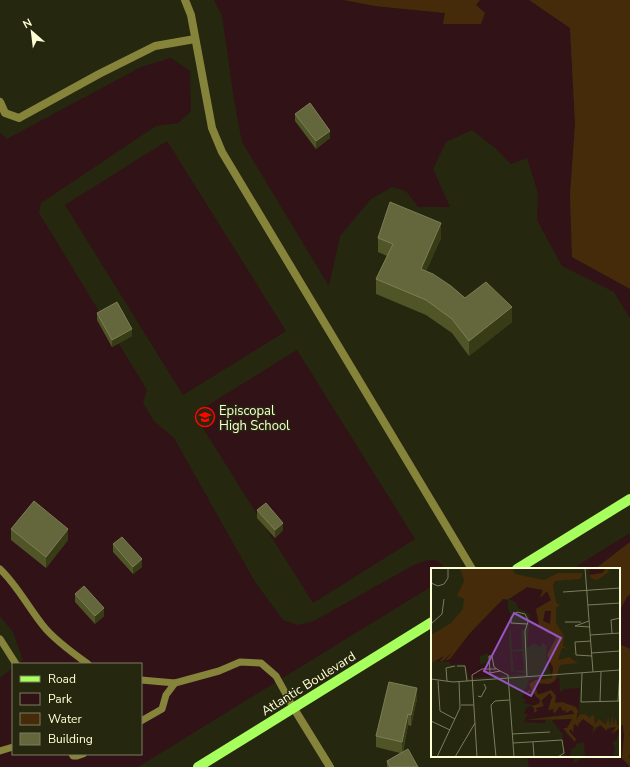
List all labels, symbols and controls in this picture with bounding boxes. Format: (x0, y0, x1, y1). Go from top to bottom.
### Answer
north arrow (12, 12, 52, 52)
text: N (20, 15, 35, 32)
place label: Episcopal High School (219, 402, 290, 435)
school or university icon: Episcopal High School (194, 406, 216, 428)
inset map (431, 568, 620, 757)
street label: Atlantic Boulevard (258, 647, 359, 720)
legend (12, 663, 142, 755)
text: Road (48, 671, 76, 687)
text: Park (48, 691, 73, 707)
text: Water (48, 711, 82, 727)
text: Building (48, 731, 93, 747)

